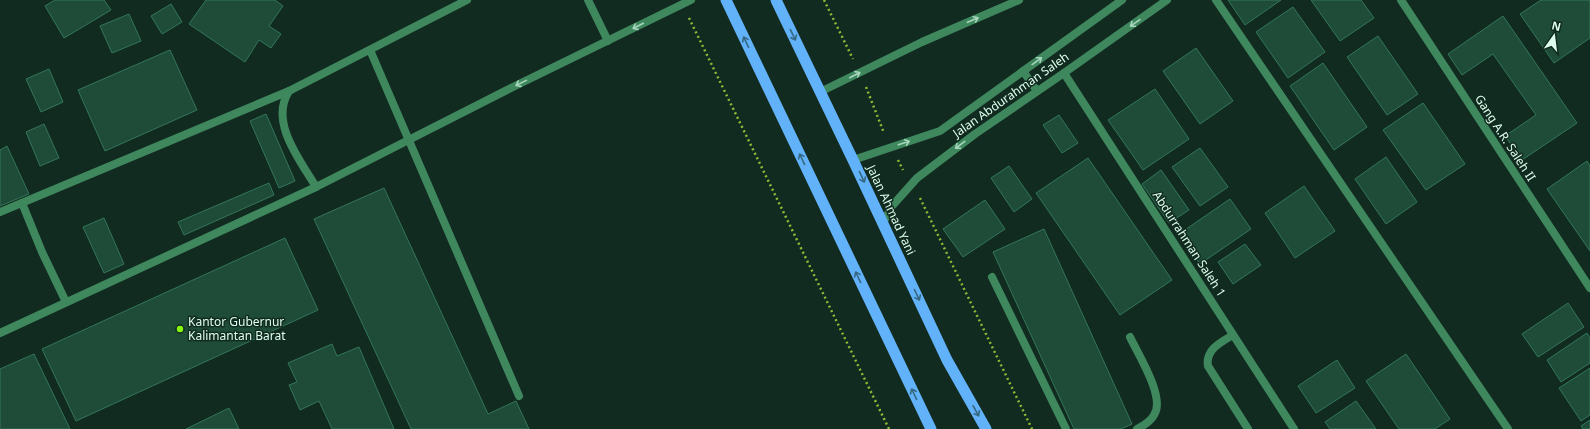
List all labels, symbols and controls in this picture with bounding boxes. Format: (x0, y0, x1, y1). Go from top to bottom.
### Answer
one-way arrow (967, 16, 979, 24)
north arrow (1534, 16, 1574, 56)
text: N (1550, 17, 1563, 34)
one-way arrow (1130, 19, 1141, 27)
one-way arrow (632, 23, 644, 30)
one-way arrow (790, 29, 797, 41)
one-way arrow (742, 36, 749, 48)
street label: Jalan Abdurahman Saleh (948, 48, 1072, 142)
one-way arrow (1031, 57, 1042, 65)
one-way arrow (849, 71, 861, 78)
one-way arrow (515, 80, 527, 87)
street label: Gang A.R. Saleh II (1471, 91, 1540, 184)
one-way arrow (897, 139, 910, 146)
one-way arrow (954, 141, 965, 149)
one-way arrow (798, 154, 805, 166)
street label: Jalan Ahmad Yani (863, 161, 920, 257)
one-way arrow (858, 171, 866, 183)
street label: Abdurrahman Saleh 1 (1149, 188, 1230, 300)
one-way arrow (854, 271, 861, 283)
one-way arrow (914, 289, 921, 301)
place label: Kantor Gubernur Kalimantan Barat (188, 313, 286, 344)
marker: Kantor Gubernur Kalimantan Barat (175, 324, 185, 334)
one-way arrow (910, 388, 917, 400)
one-way arrow (972, 405, 980, 417)

